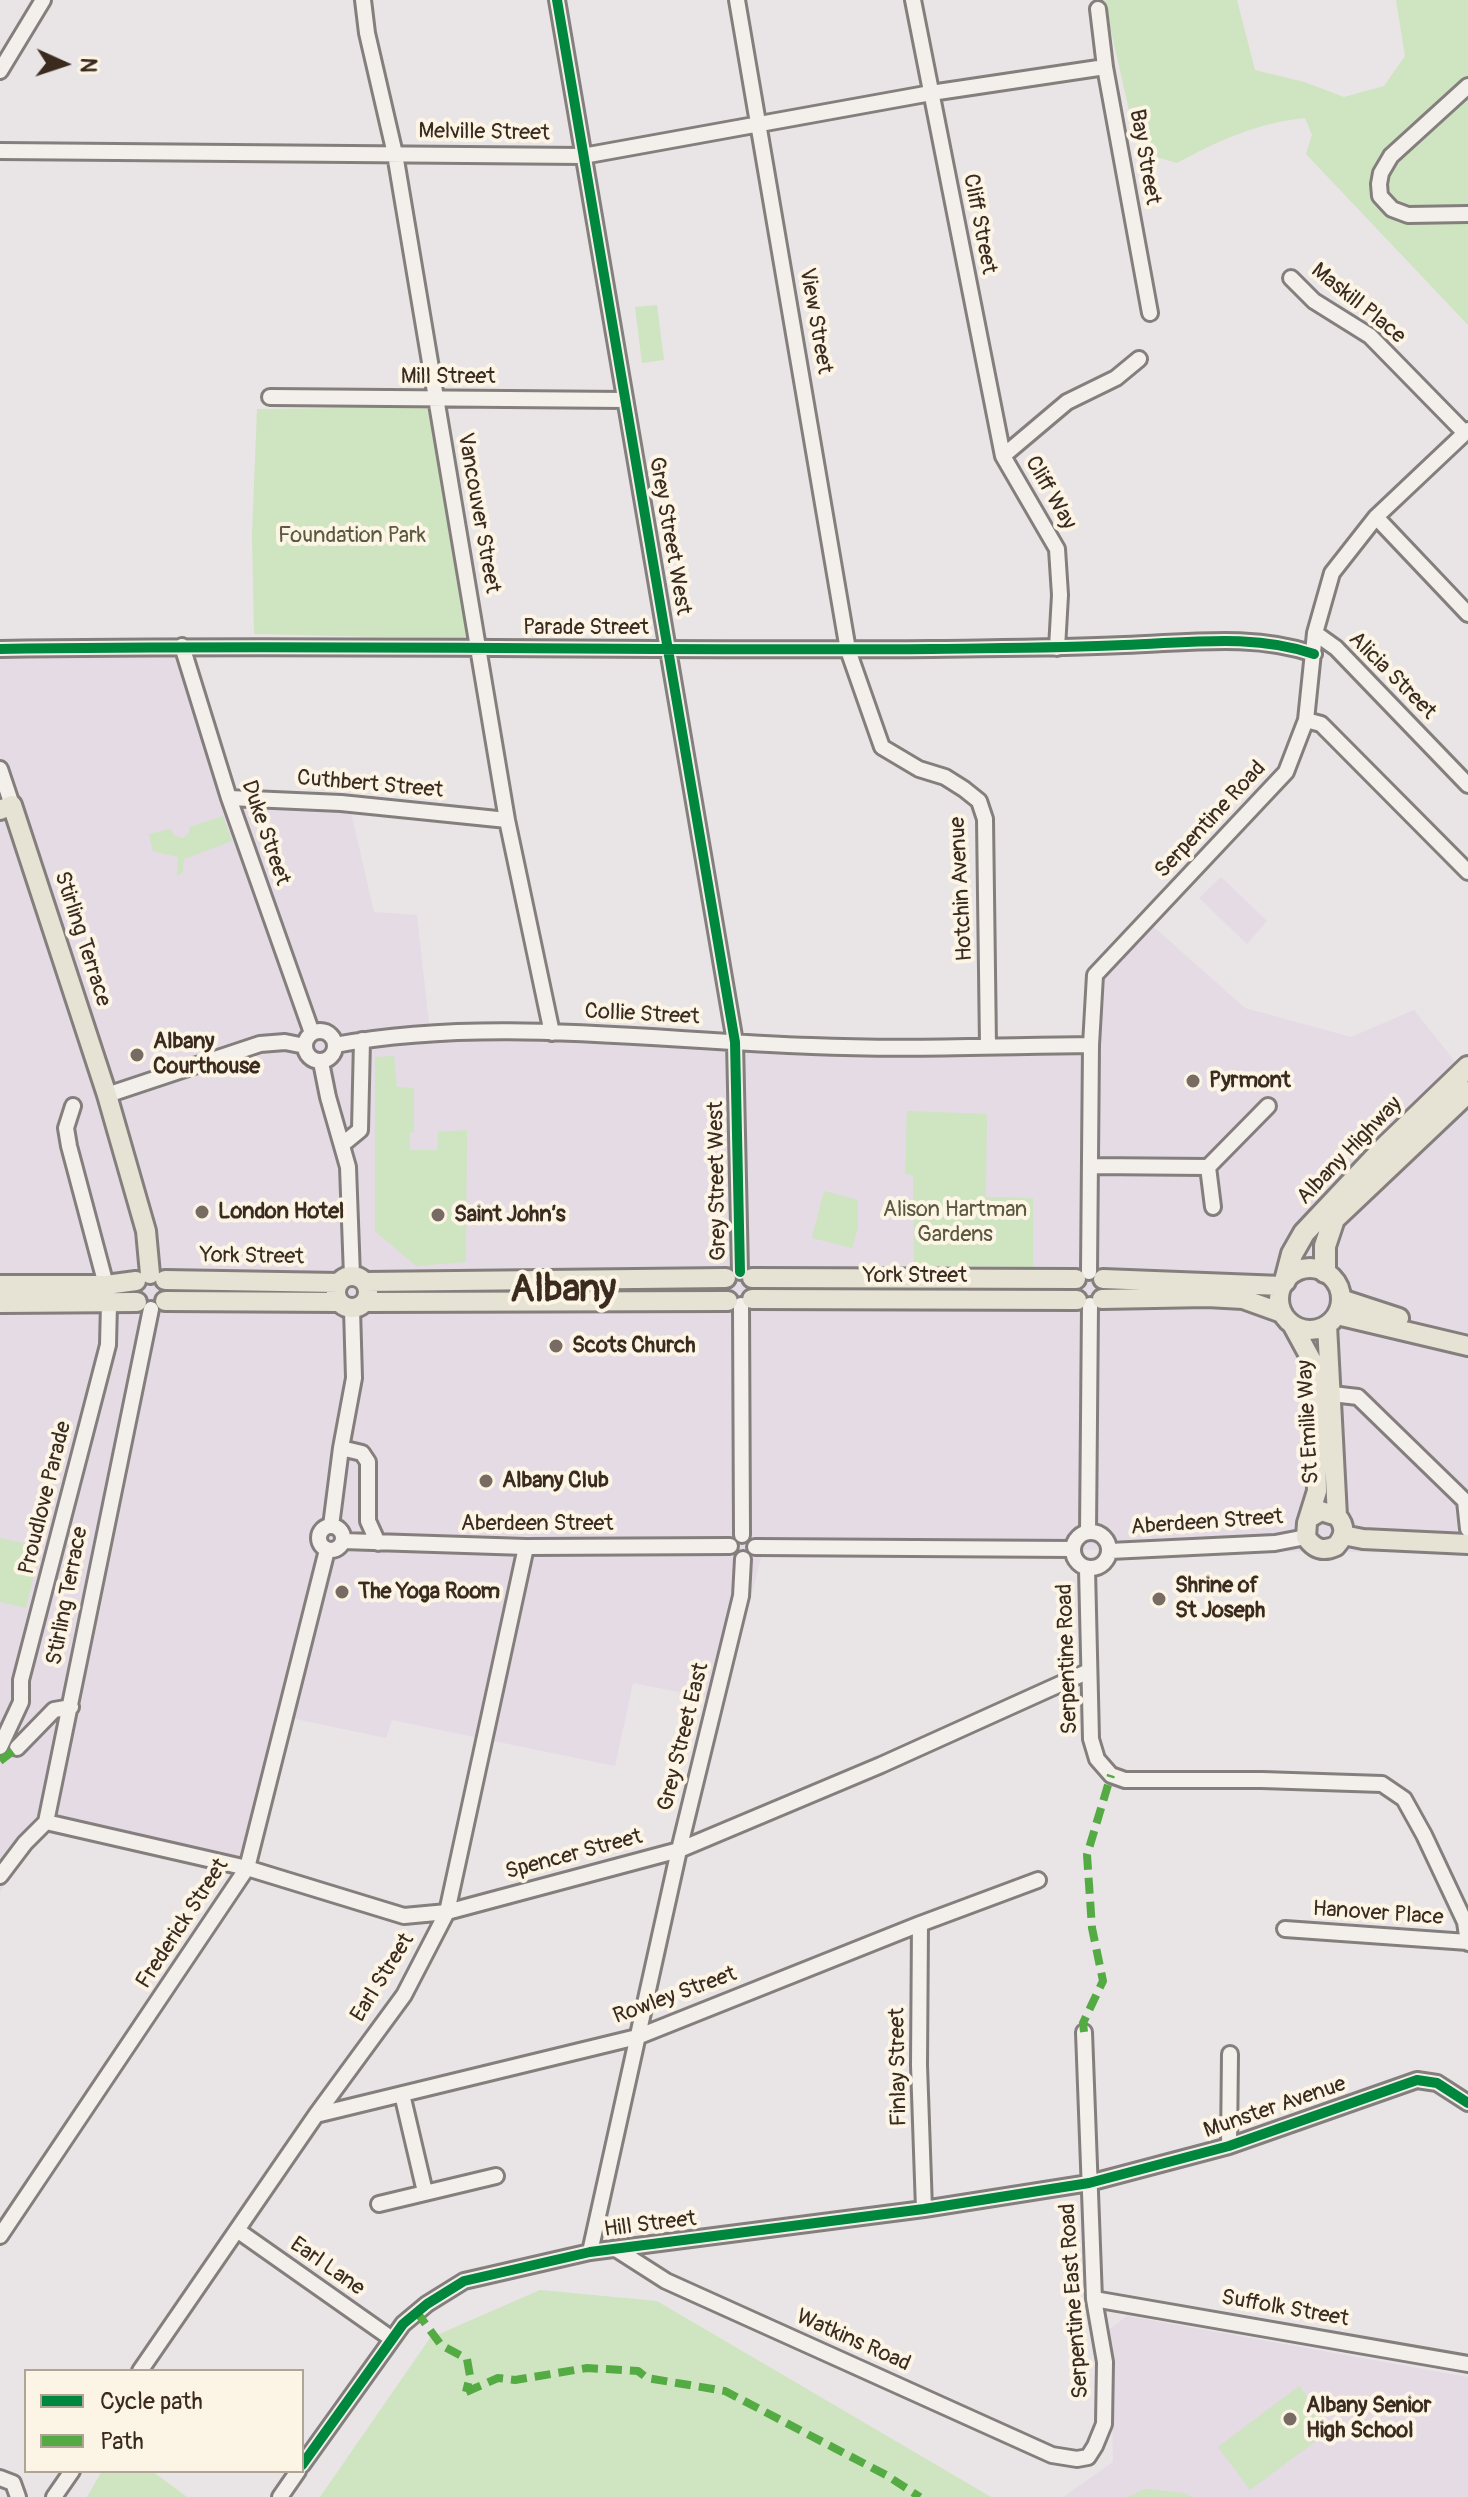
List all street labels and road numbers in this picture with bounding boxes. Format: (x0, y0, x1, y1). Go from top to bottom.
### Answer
street label: Bay Street (1123, 107, 1165, 207)
street label: Melville Street (418, 119, 550, 147)
street label: Cliff Street (956, 172, 1002, 276)
street label: Maskill Place (1305, 258, 1411, 350)
street label: View Street (793, 266, 837, 376)
street label: Mill Street (401, 364, 495, 390)
street label: Vancouver Street (451, 431, 505, 595)
street label: Cliff Way (1018, 452, 1082, 534)
street label: Grey Street West (642, 455, 696, 617)
street label: Parade Street (523, 615, 649, 641)
street label: Alicia Street (1343, 627, 1441, 725)
street label: Serpentine Road (1150, 756, 1272, 884)
street label: Cuthbert Street (296, 765, 444, 805)
street label: Duke Street (235, 777, 295, 889)
street label: Hotchin Avenue (945, 816, 979, 962)
street label: Stirling Terrace (48, 868, 116, 1010)
street label: Collie Street (584, 999, 700, 1031)
street label: Albany Highway (1292, 1091, 1408, 1211)
street label: Grey Street West (703, 1101, 733, 1261)
street label: York Street (200, 1243, 304, 1271)
street label: York Street (863, 1263, 967, 1289)
street label: St Emilie Way (1293, 1359, 1325, 1485)
street label: Proudlove Parade (14, 1419, 78, 1577)
street label: Aberdeen Street (1130, 1505, 1284, 1541)
street label: Aberdeen Street (461, 1511, 613, 1537)
street label: Stirling Terrace (42, 1525, 94, 1667)
street label: Serpentine Road (1052, 1583, 1084, 1735)
street label: Grey Street East (653, 1660, 715, 1814)
street label: Spencer Street (503, 1824, 645, 1886)
street label: Frederick Street (131, 1854, 235, 1994)
street label: Hanover Place (1312, 1896, 1444, 1932)
street label: Earl Street (346, 1929, 420, 2027)
street label: Rowley Street (610, 1962, 740, 2030)
street label: Finlay Street (885, 2007, 913, 2127)
street label: Munster Avenue (1200, 2071, 1350, 2145)
street label: Serpentine East Road (1055, 2202, 1095, 2400)
street label: Hill Street (602, 2206, 698, 2244)
street label: Earl Lane (285, 2232, 369, 2302)
street label: Suffolk Street (1219, 2285, 1351, 2333)
street label: Watkins Road (792, 2304, 914, 2378)

